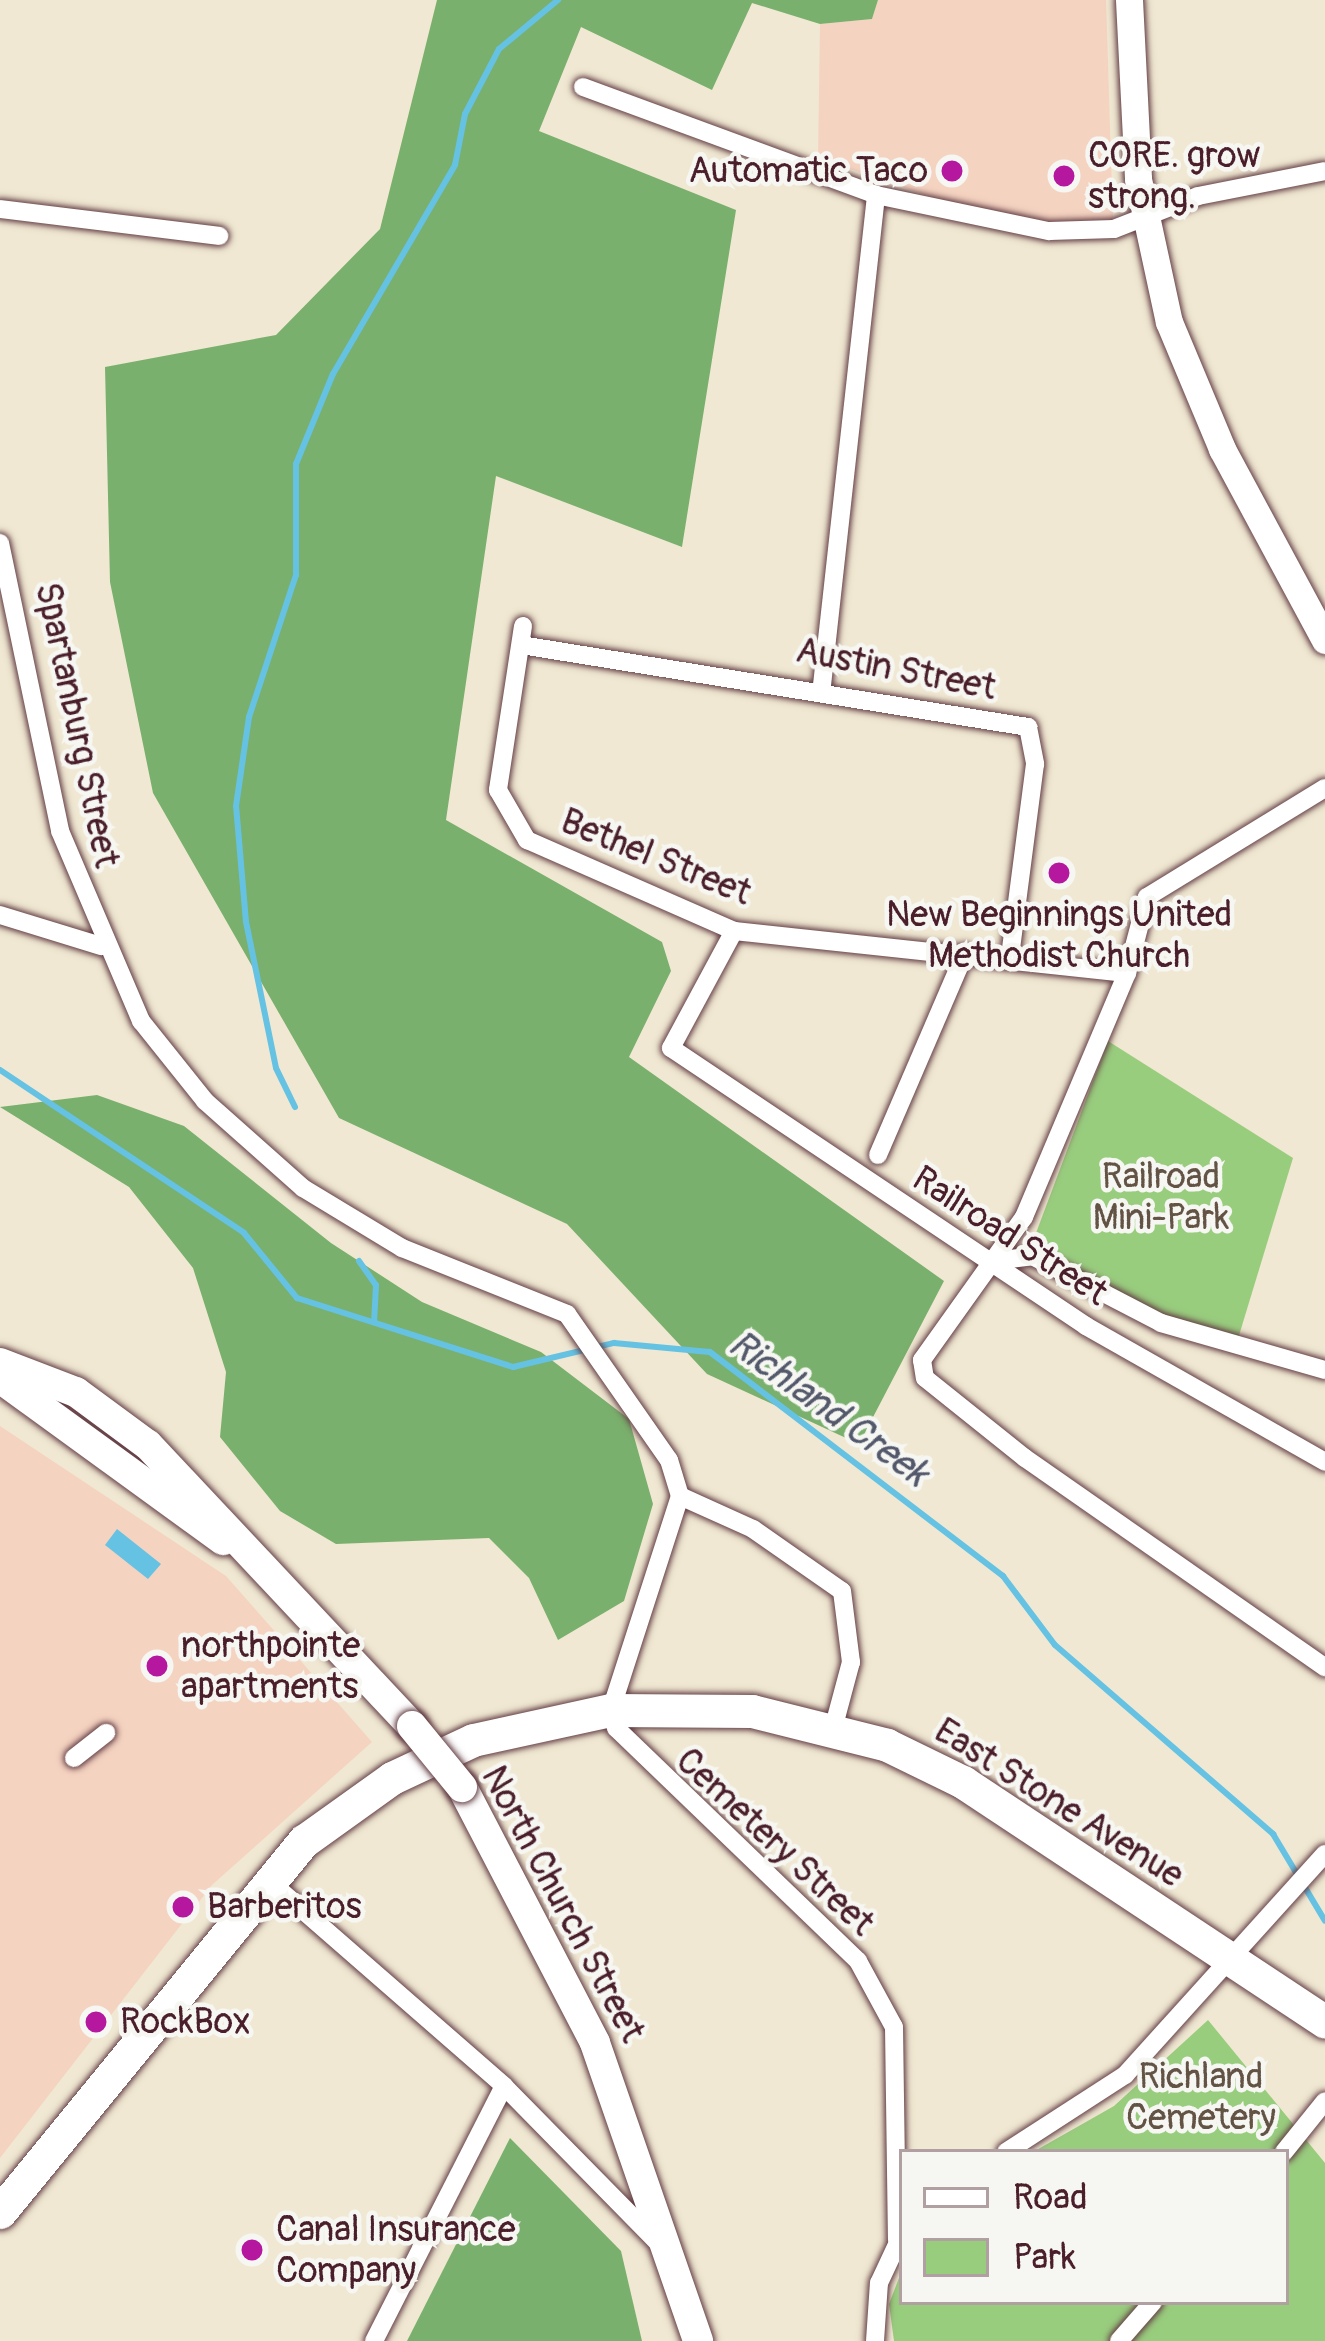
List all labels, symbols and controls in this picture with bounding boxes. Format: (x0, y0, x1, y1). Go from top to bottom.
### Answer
place label: CORE. grow strong. (1088, 133, 1260, 218)
place label: Automatic Taco (688, 149, 928, 193)
marker: Automatic Taco (939, 158, 965, 184)
marker: CORE. grow strong. (1051, 163, 1077, 189)
street label: Spartanburg Street (26, 579, 128, 871)
street label: Austin Street (792, 628, 1000, 710)
street label: Bethel Street (555, 799, 757, 915)
marker: New Beginnings United Methodist Church (1046, 860, 1072, 886)
place label: New Beginnings United Methodist Church (886, 892, 1232, 977)
park label: Railroad Mini-Park (1093, 1154, 1229, 1239)
street label: Railroad Street (904, 1157, 1116, 1315)
water label: Richland Creek (719, 1321, 937, 1497)
place label: northpointe apartments (181, 1623, 360, 1708)
marker: northpointe apartments (144, 1653, 170, 1679)
street label: East Stone Avenue (927, 1709, 1191, 1897)
street label: Cemetery Street (667, 1739, 883, 1945)
street label: North Church Street (472, 1759, 654, 2049)
place label: Barberitos (207, 1885, 362, 1929)
marker: Barberitos (170, 1894, 196, 1920)
place label: RockBox (120, 2000, 251, 2044)
marker: RockBox (83, 2009, 109, 2035)
park label: Richland Cemetery (1126, 2054, 1276, 2139)
legend (899, 2149, 1289, 2305)
text: Road (1013, 2175, 1088, 2220)
place label: Canal Insurance Company (276, 2207, 516, 2292)
text: Park (1013, 2235, 1076, 2280)
marker: Canal Insurance Company (239, 2237, 265, 2263)

